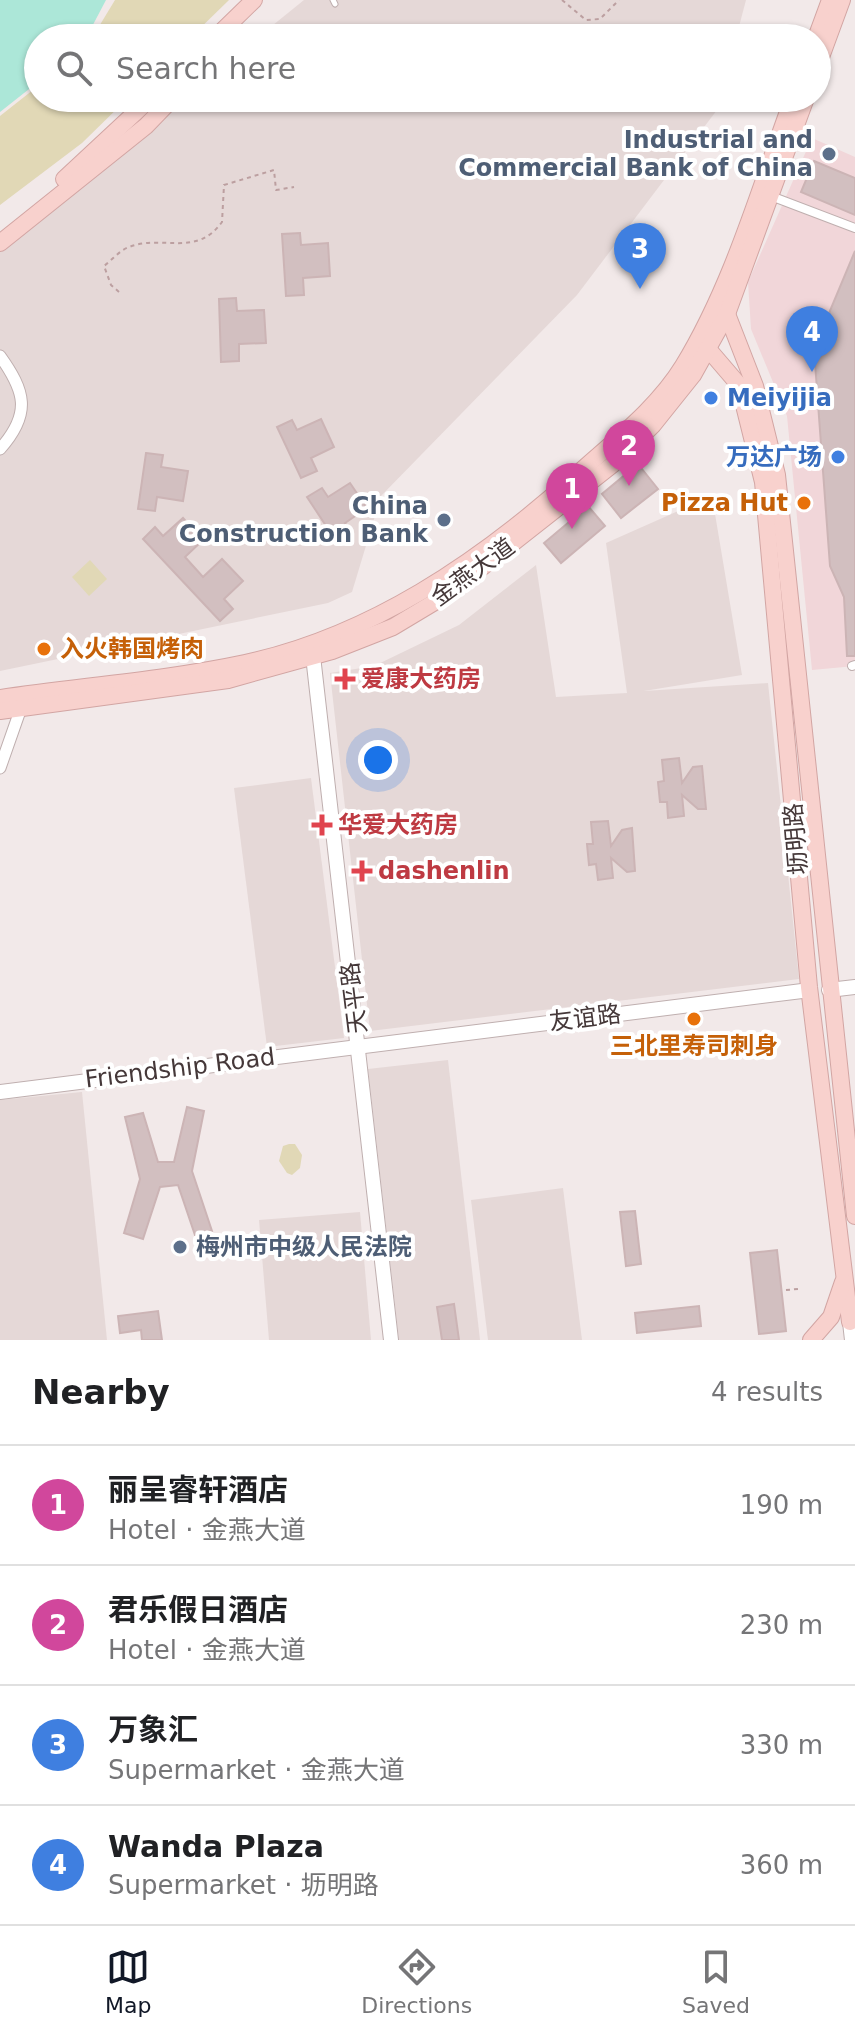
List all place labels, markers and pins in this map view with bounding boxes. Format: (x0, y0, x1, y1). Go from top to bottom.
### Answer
place label: Industrial and Commercial Bank of China (458, 126, 813, 182)
marker: Industrial and Commercial Bank of China (820, 145, 838, 163)
pin: 3 (614, 223, 666, 289)
pin: 4 (786, 306, 838, 372)
place label: Meiyijia (727, 384, 832, 412)
marker: Meiyijia (702, 389, 720, 407)
pin: 2 (603, 420, 655, 486)
place label: 万达广场 (726, 443, 822, 471)
marker: 万达广场 (829, 448, 847, 466)
pin: 1 (546, 463, 598, 529)
place label: Pizza Hut (661, 489, 788, 517)
place label: China Construction Bank (179, 492, 429, 548)
marker: Pizza Hut (795, 494, 813, 512)
marker: China Construction Bank (435, 511, 453, 529)
place label: 入火韩国烤肉 (60, 635, 204, 663)
marker: 入火韩国烤肉 (35, 640, 53, 658)
place label: 爱康大药房 (361, 665, 481, 693)
marker: 爱康大药房 (336, 670, 354, 688)
place label: 华爱大药房 (338, 811, 458, 839)
marker: 华爱大药房 (313, 816, 331, 834)
place label: dashenlin (378, 857, 510, 885)
marker: dashenlin (353, 862, 371, 880)
marker: 三北里寿司刺身 (685, 1010, 703, 1028)
place label: 三北里寿司刺身 (610, 1032, 778, 1060)
place label: 梅州市中级人民法院 (196, 1233, 412, 1261)
marker: 梅州市中级人民法院 (171, 1238, 189, 1256)

